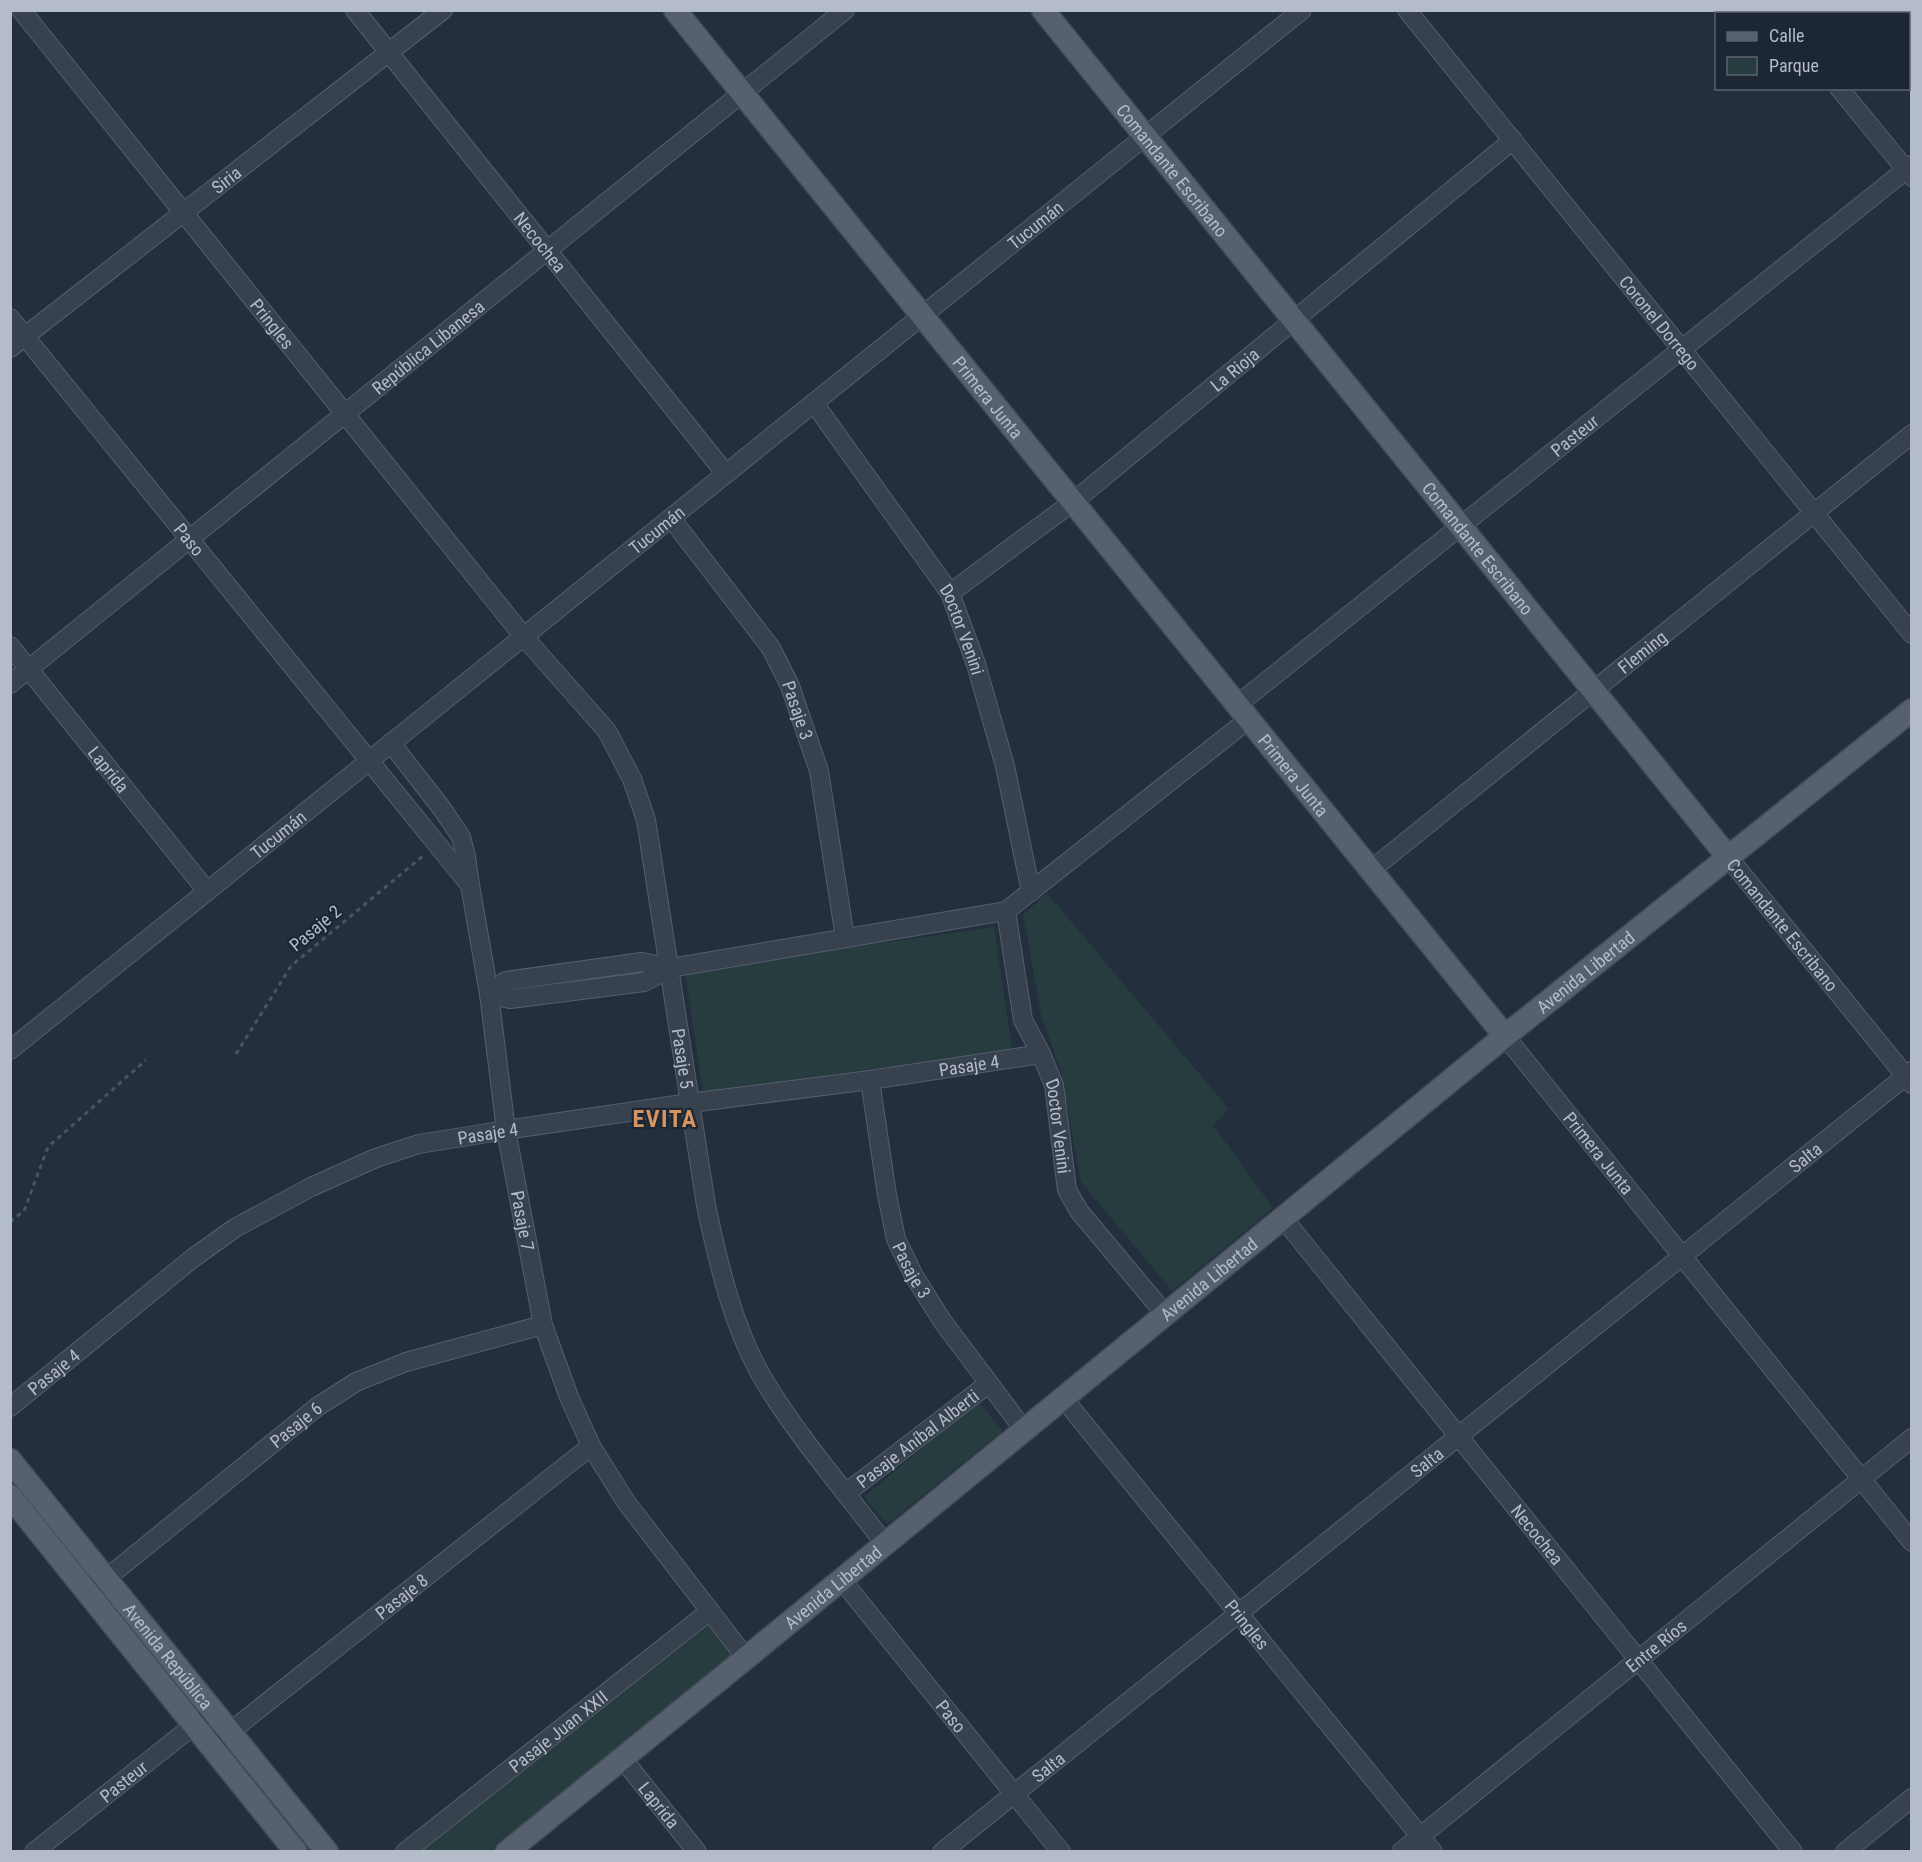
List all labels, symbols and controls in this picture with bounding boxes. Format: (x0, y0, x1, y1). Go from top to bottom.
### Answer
legend (1715, 12, 1910, 90)
text: Calle (1769, 25, 1805, 46)
text: Parque (1769, 55, 1819, 76)
street label: Comandante Escribano (1113, 100, 1233, 241)
street label: Siria (207, 161, 245, 197)
street label: Tucumán (1003, 196, 1067, 253)
street label: Necochea (510, 208, 571, 276)
street label: Coronel Dorrego (1615, 271, 1704, 374)
street label: Pringles (246, 294, 299, 353)
street label: República Libanesa (368, 295, 488, 398)
street label: La Rioja (1206, 343, 1263, 395)
street label: Primera Junta (949, 352, 1028, 442)
street label: Pasteur (1546, 410, 1603, 460)
street label: Comandante Escribano (1418, 477, 1538, 619)
street label: Tucumán (625, 501, 689, 558)
street label: Paso (170, 519, 209, 560)
street label: Doctor Venini (936, 579, 989, 677)
street label: Fleming (1613, 626, 1671, 678)
street label: Pasaje 3 (778, 678, 818, 742)
street label: Primera Junta (1254, 730, 1333, 820)
street label: Laprida (84, 742, 134, 796)
street label: Tucumán (246, 806, 310, 863)
street label: Comandante Escribano (1723, 854, 1843, 995)
street label: Pasaje 2 (285, 900, 345, 956)
street label: Avenida Libertad (1532, 926, 1638, 1017)
street label: Pasaje 5 (668, 1027, 698, 1090)
street label: Pasaje 4 (937, 1050, 1001, 1080)
street label: Doctor Venini (1042, 1075, 1075, 1175)
district label: EVITA (632, 1105, 698, 1133)
street label: Primera Junta (1560, 1107, 1638, 1198)
street label: Pasaje 4 (456, 1118, 519, 1148)
street label: Salta (1784, 1138, 1826, 1177)
street label: Pasaje 7 (507, 1189, 539, 1253)
street label: Avenida Libertad (1156, 1233, 1261, 1325)
street label: Pasaje 3 (888, 1238, 936, 1302)
street label: Pasaje 4 (23, 1344, 84, 1399)
street label: Pasaje Aníbal Alberti (852, 1385, 983, 1492)
street label: Pasaje 6 (265, 1397, 326, 1452)
street label: Salta (1406, 1442, 1447, 1481)
street label: Necochea (1507, 1500, 1568, 1569)
street label: Avenida Libertad (780, 1541, 886, 1633)
street label: Pasaje 8 (371, 1569, 432, 1623)
street label: Pringles (1221, 1595, 1274, 1653)
street label: Avenida República (119, 1599, 218, 1713)
street label: Entre Ríos (1621, 1615, 1690, 1676)
street label: Pasaje Juan XXII (505, 1686, 611, 1776)
street label: Paso (932, 1696, 971, 1737)
street label: Salta (1027, 1747, 1069, 1786)
street label: Pasteur (95, 1756, 152, 1806)
street label: Laprida (635, 1778, 684, 1832)

